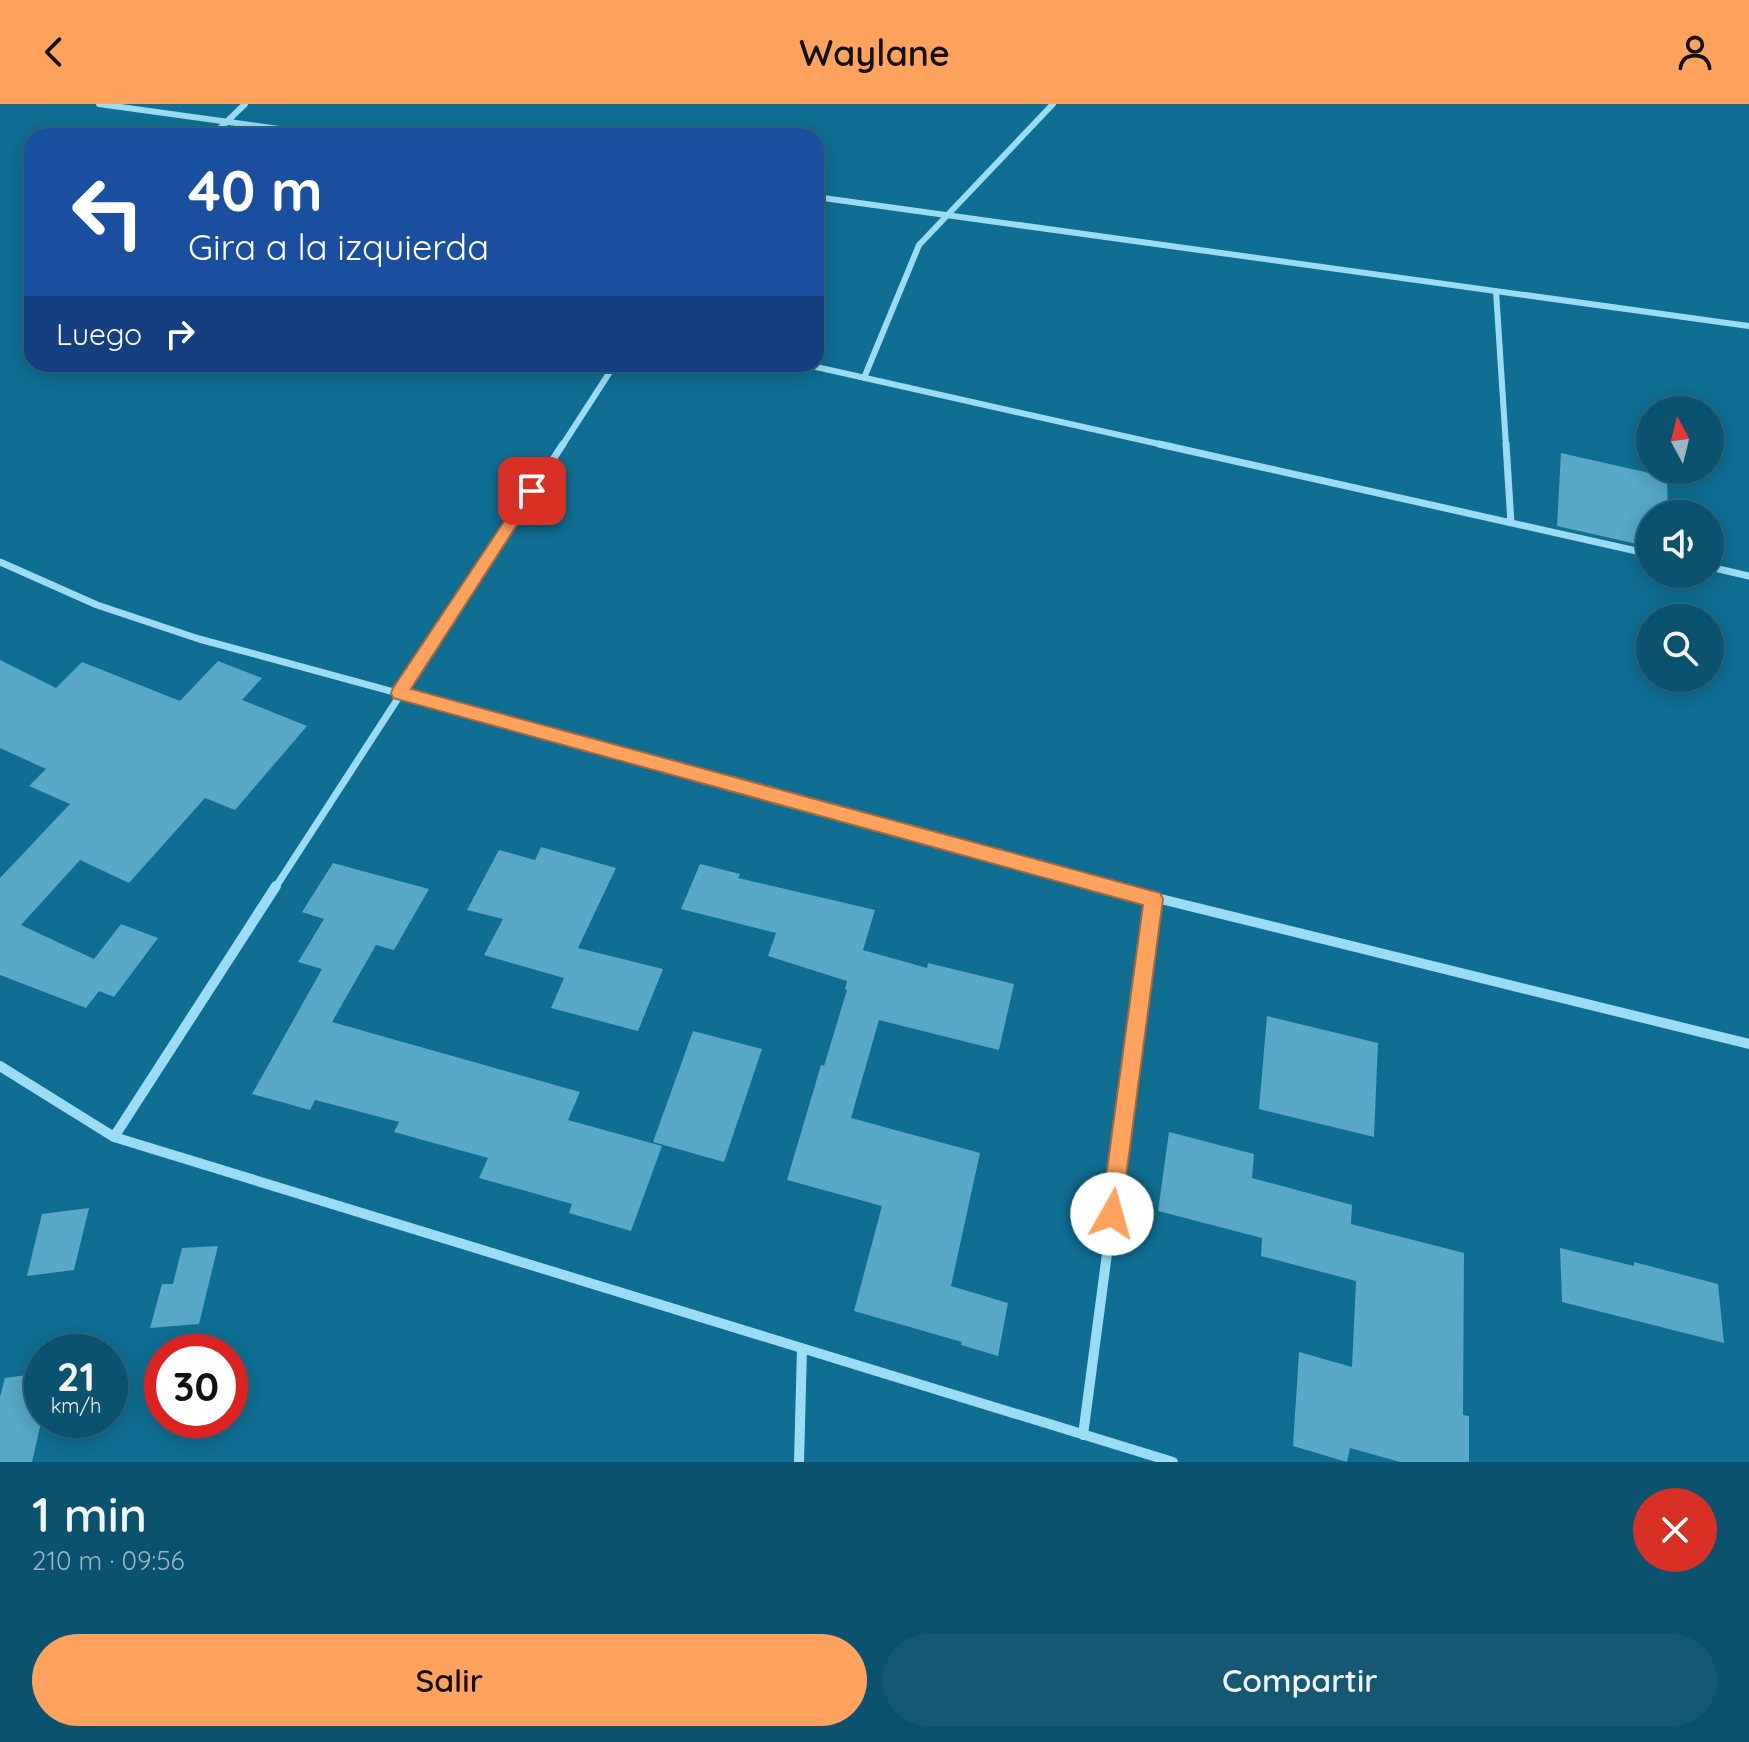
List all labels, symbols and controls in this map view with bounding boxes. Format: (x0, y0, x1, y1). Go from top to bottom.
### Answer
icon: back (32, 30, 76, 74)
text: Waylane (799, 30, 950, 75)
icon: person (1673, 30, 1717, 74)
text: 40 m (188, 155, 323, 225)
icon: left (56, 160, 160, 264)
text: Gira a la izquierda (188, 224, 489, 269)
icon: right (158, 312, 202, 356)
text: Luego (56, 315, 142, 353)
north arrow (1636, 396, 1724, 484)
map controls (1636, 396, 1724, 692)
pin (498, 457, 566, 525)
icon: arrive (510, 469, 554, 513)
button: sound (1636, 500, 1724, 588)
button: search (1636, 604, 1724, 692)
position arrow (1070, 1172, 1154, 1256)
speed limit sign: 30 (144, 1334, 248, 1438)
text: 21 (57, 1351, 95, 1401)
text: km/h (51, 1393, 101, 1418)
text: 1 min (32, 1484, 147, 1544)
button: close (1633, 1488, 1717, 1572)
text: 210 m · 09:56 (32, 1544, 185, 1577)
button: Salir (32, 1634, 867, 1726)
button: Compartir (883, 1634, 1717, 1726)

